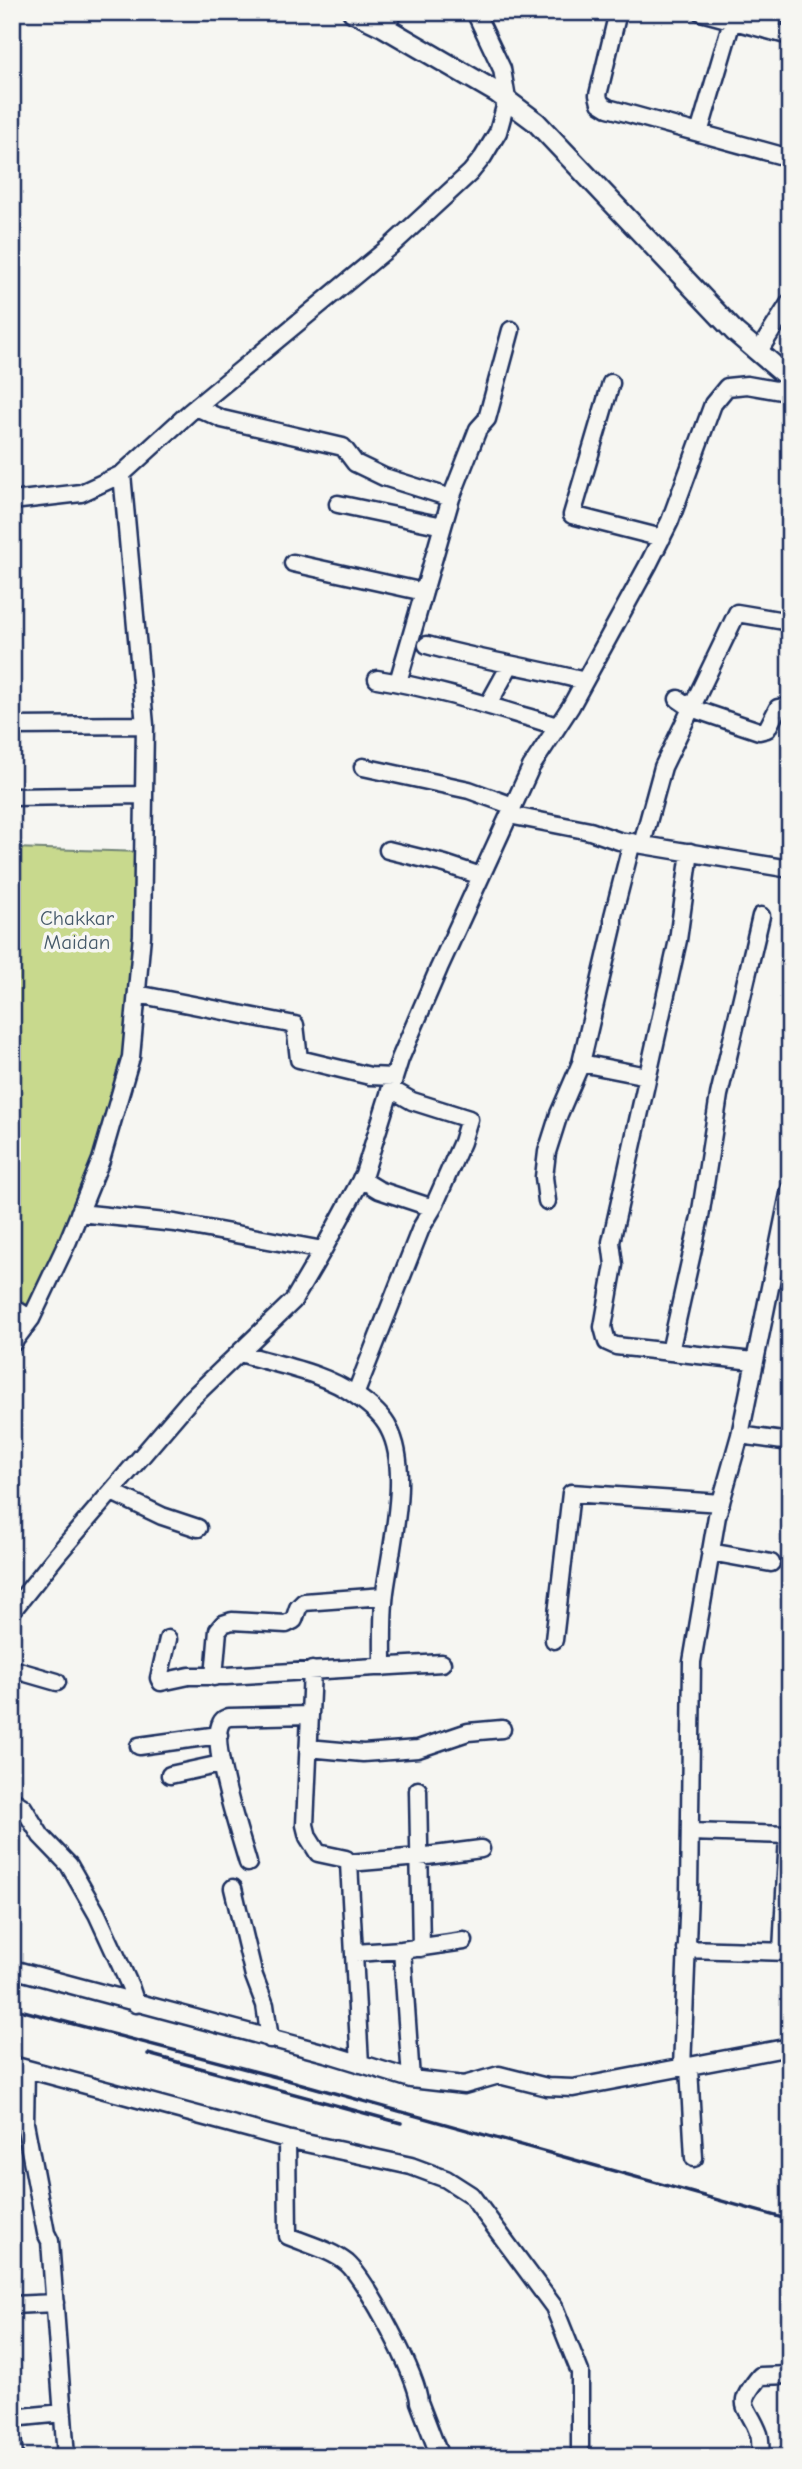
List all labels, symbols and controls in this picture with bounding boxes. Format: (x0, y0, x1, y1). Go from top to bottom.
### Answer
park label: Chakkar Maidan (40, 906, 115, 954)

